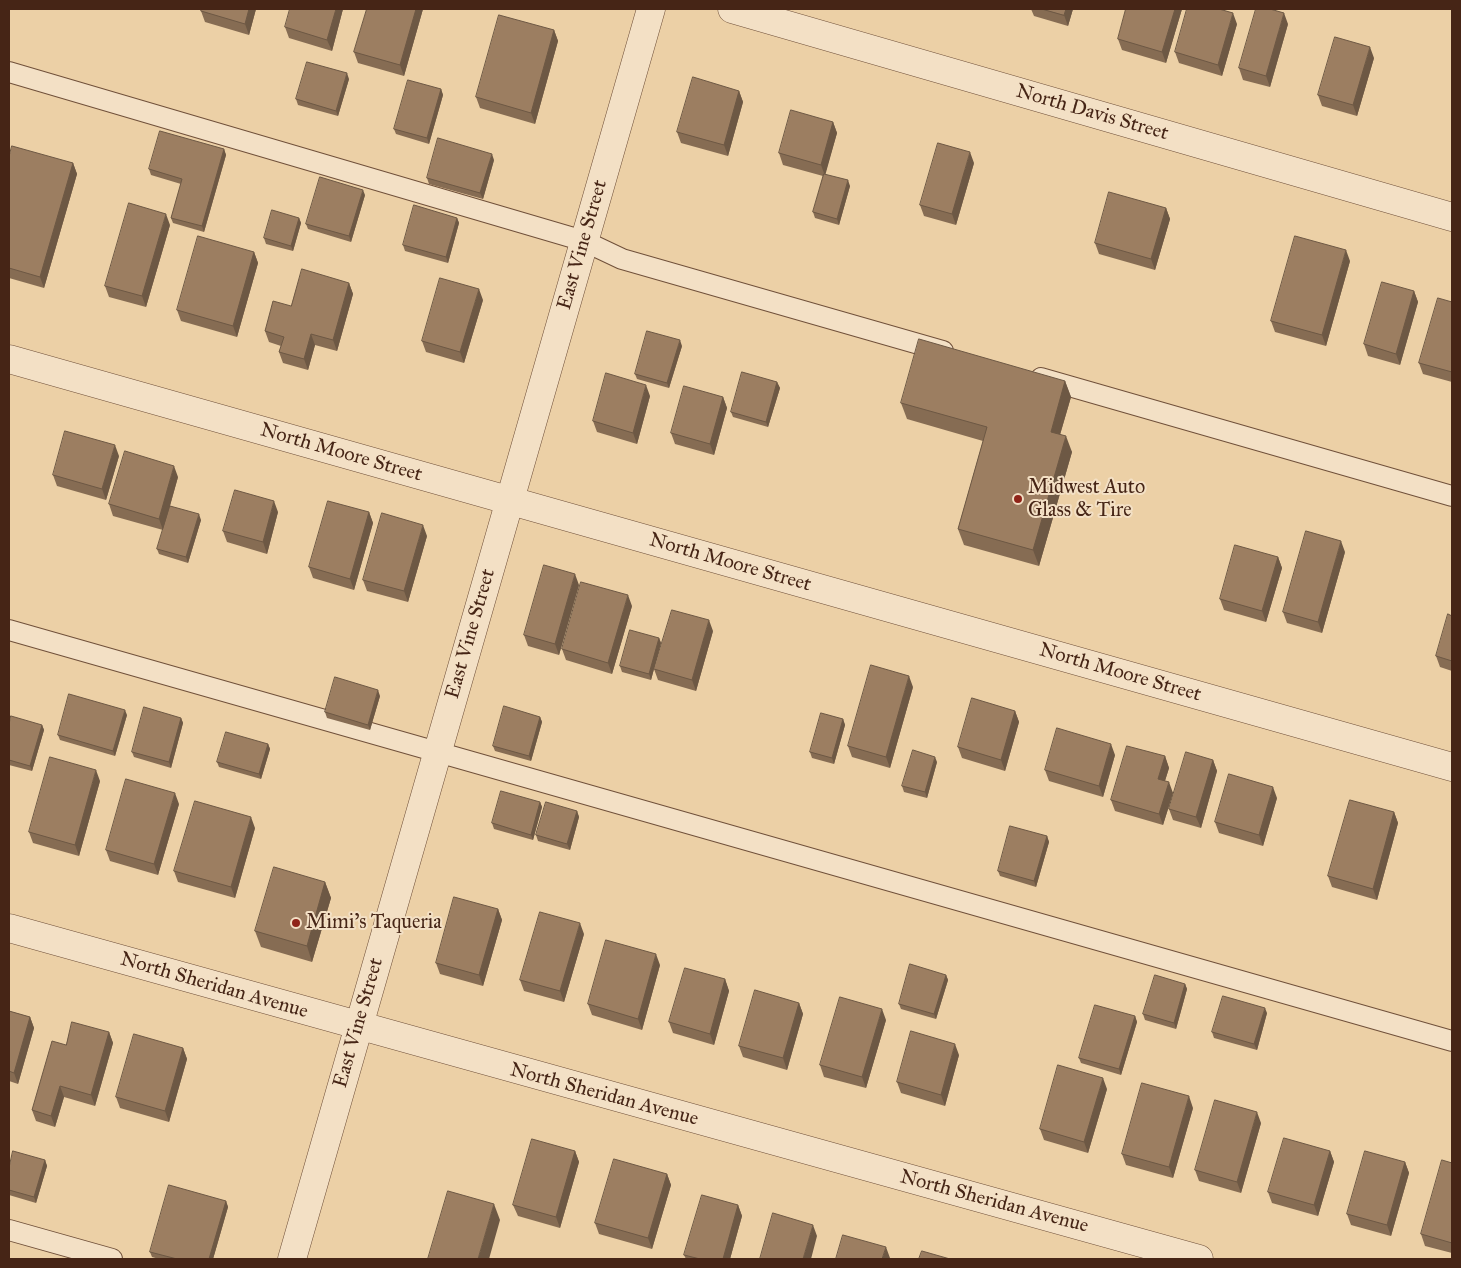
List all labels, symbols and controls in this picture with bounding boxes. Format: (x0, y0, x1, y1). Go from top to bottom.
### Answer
street label: North Davis Street (1013, 80, 1171, 146)
street label: East Vine Street (553, 177, 613, 313)
street label: North Moore Street (257, 418, 425, 488)
place label: Midwest Auto Glass & Tire (1028, 476, 1145, 523)
marker: Midwest Auto Glass & Tire (1012, 493, 1024, 505)
street label: North Moore Street (646, 528, 814, 598)
street label: East Vine Street (441, 566, 501, 702)
street label: North Moore Street (1036, 638, 1204, 708)
place label: Mimi's Taqueria (306, 911, 442, 935)
marker: Mimi's Taqueria (290, 917, 302, 929)
street label: North Sheridan Avenue (117, 948, 311, 1024)
street label: East Vine Street (329, 955, 389, 1091)
street label: North Sheridan Avenue (507, 1058, 701, 1132)
street label: North Sheridan Avenue (897, 1165, 1091, 1239)

